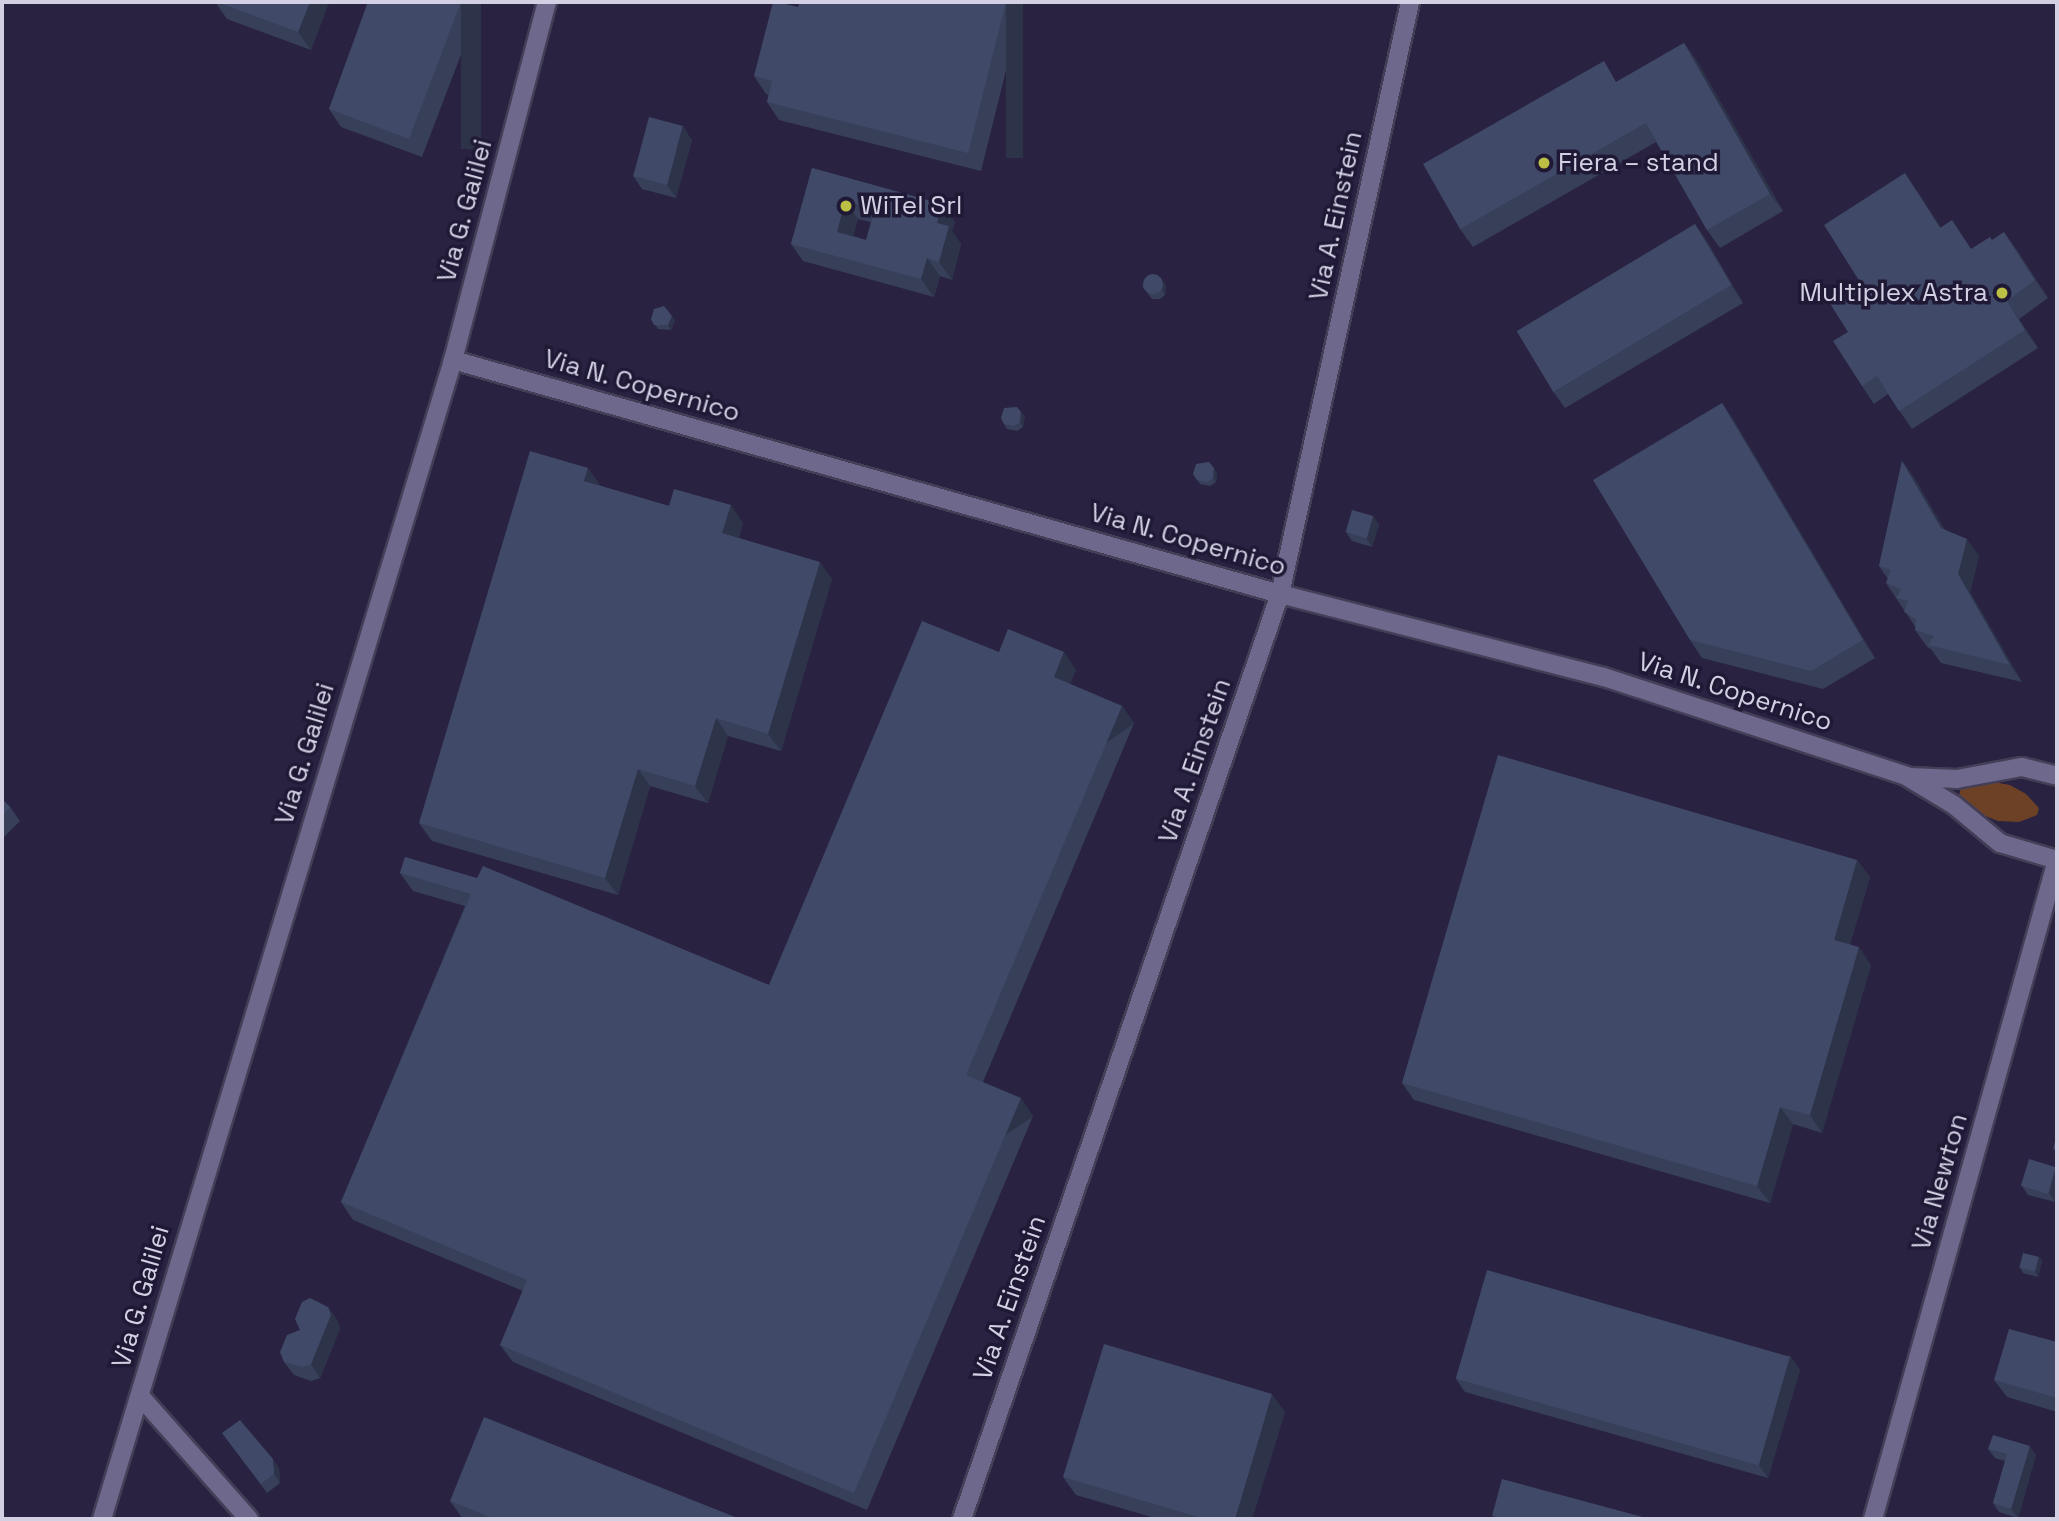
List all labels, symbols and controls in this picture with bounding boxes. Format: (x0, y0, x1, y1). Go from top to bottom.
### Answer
street label: Via A. Einstein (1303, 128, 1369, 304)
street label: Via G. Galilei (431, 136, 499, 286)
place label: Fiera – stand (1558, 147, 1720, 179)
marker: Fiera – stand (1536, 155, 1552, 171)
place label: WiTel Srl (860, 190, 962, 222)
marker: WiTel Srl (838, 198, 854, 214)
place label: Multiplex Astra (1799, 277, 1988, 309)
marker: Multiplex Astra (1994, 285, 2010, 301)
street label: Via N. Copernico (540, 343, 744, 429)
street label: Via N. Copernico (1086, 497, 1290, 583)
street label: Via N. Copernico (1634, 646, 1836, 738)
street label: Via A. Einstein (1152, 674, 1238, 848)
street label: Via G. Galilei (269, 679, 341, 829)
street label: Via Newton (1906, 1110, 1974, 1254)
street label: Via A. Einstein (967, 1211, 1053, 1385)
street label: Via G. Galilei (106, 1222, 176, 1372)

